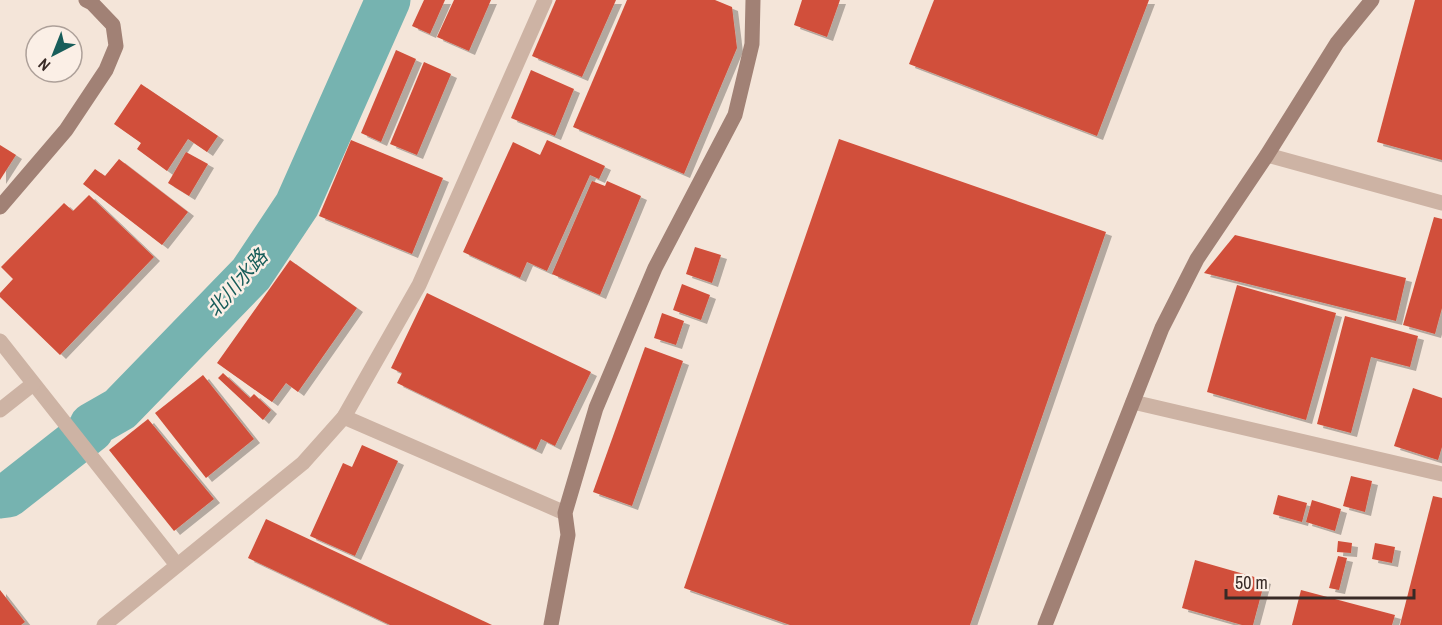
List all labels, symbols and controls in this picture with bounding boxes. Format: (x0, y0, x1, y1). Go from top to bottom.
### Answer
north arrow (24, 24, 84, 84)
text: N (33, 54, 55, 76)
water label: 北川水路 (200, 242, 274, 322)
scale bar (1226, 562, 1414, 600)
text: 50 m (1235, 570, 1268, 595)

